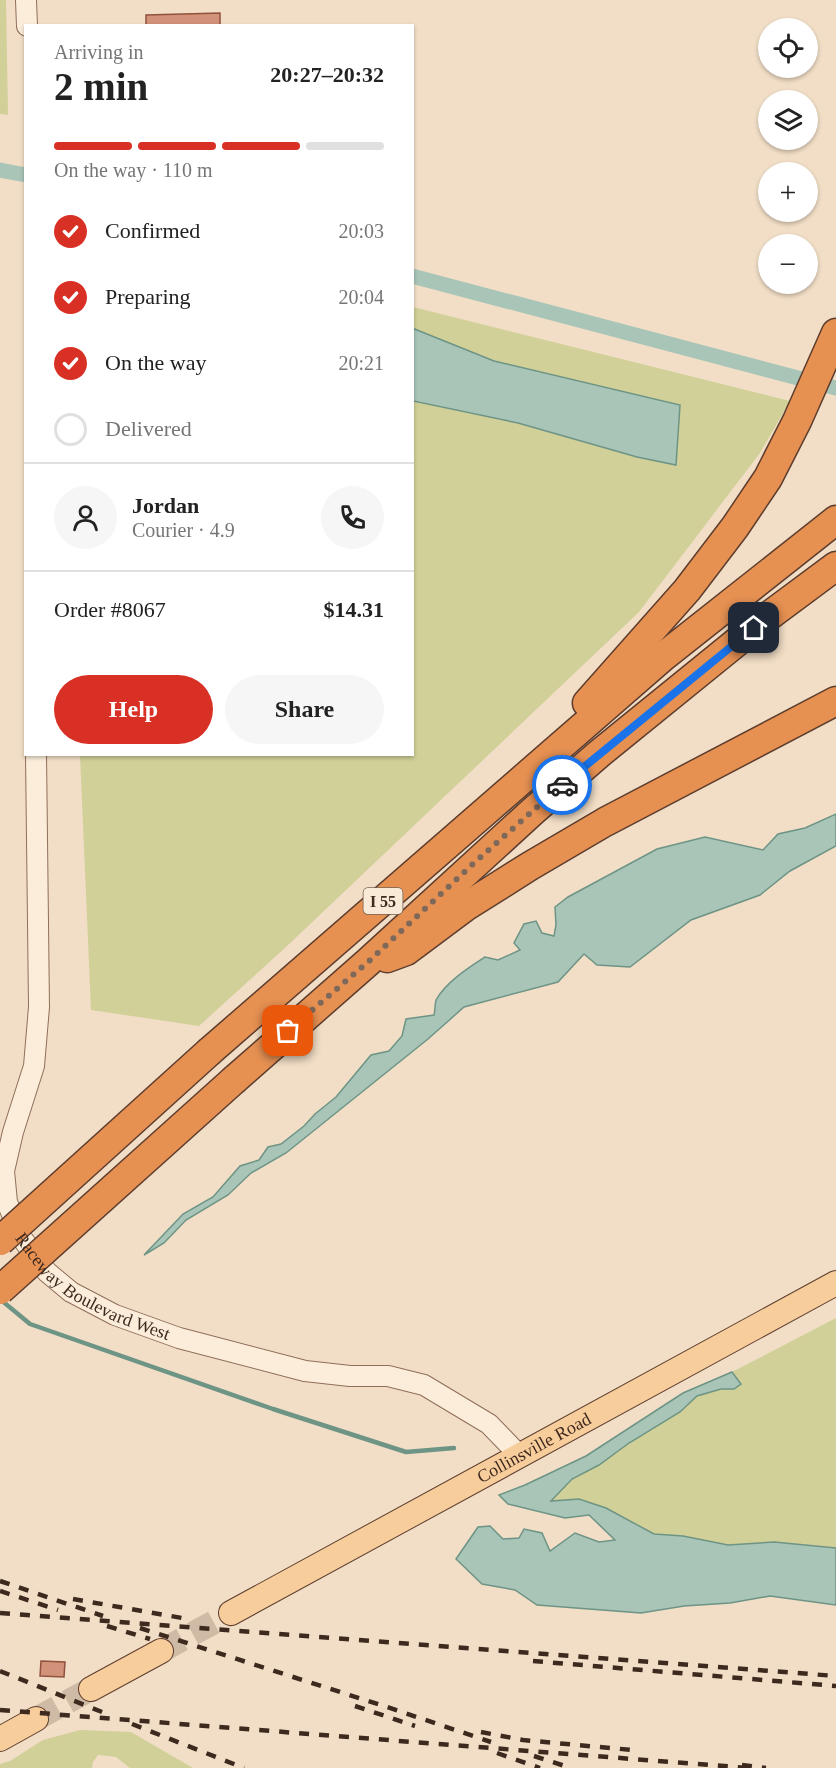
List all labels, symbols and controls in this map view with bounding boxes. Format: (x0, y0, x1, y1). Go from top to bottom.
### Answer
map controls (758, 18, 818, 294)
button: locate (758, 18, 818, 78)
text: Arriving in (54, 41, 143, 63)
text: 20:27–20:32 (270, 62, 384, 87)
text: 2 min (54, 65, 148, 108)
button: layers (758, 90, 818, 150)
text: On the way · 110 m (54, 159, 213, 181)
button: + (758, 162, 818, 222)
icon: check (54, 215, 87, 248)
text: Confirmed (105, 218, 200, 243)
text: 20:03 (338, 220, 384, 242)
button: − (758, 234, 818, 294)
icon: check (54, 281, 87, 314)
text: Preparing (105, 284, 191, 309)
text: 20:04 (338, 286, 384, 308)
icon: check (54, 347, 87, 380)
text: On the way (105, 350, 206, 375)
text: 20:21 (338, 352, 384, 374)
text: Delivered (105, 416, 192, 441)
button: person (54, 486, 117, 549)
button: phone (321, 486, 384, 549)
text: Jordan (132, 493, 199, 518)
text: Courier · 4.9 (132, 519, 235, 541)
text: Order #8067 (54, 597, 166, 622)
text: $14.31 (324, 597, 384, 622)
pin (728, 602, 779, 653)
icon: home (737, 611, 770, 644)
button: Help (54, 675, 213, 744)
button: Share (225, 675, 384, 744)
courier (532, 755, 592, 815)
icon: car (546, 769, 579, 802)
road number: I 55 (364, 888, 403, 914)
pin (262, 1005, 313, 1056)
icon: bag (271, 1014, 304, 1047)
street label: Raceway Boulevard West (11, 1229, 173, 1344)
street label: Collinsville Road (473, 1409, 594, 1487)

